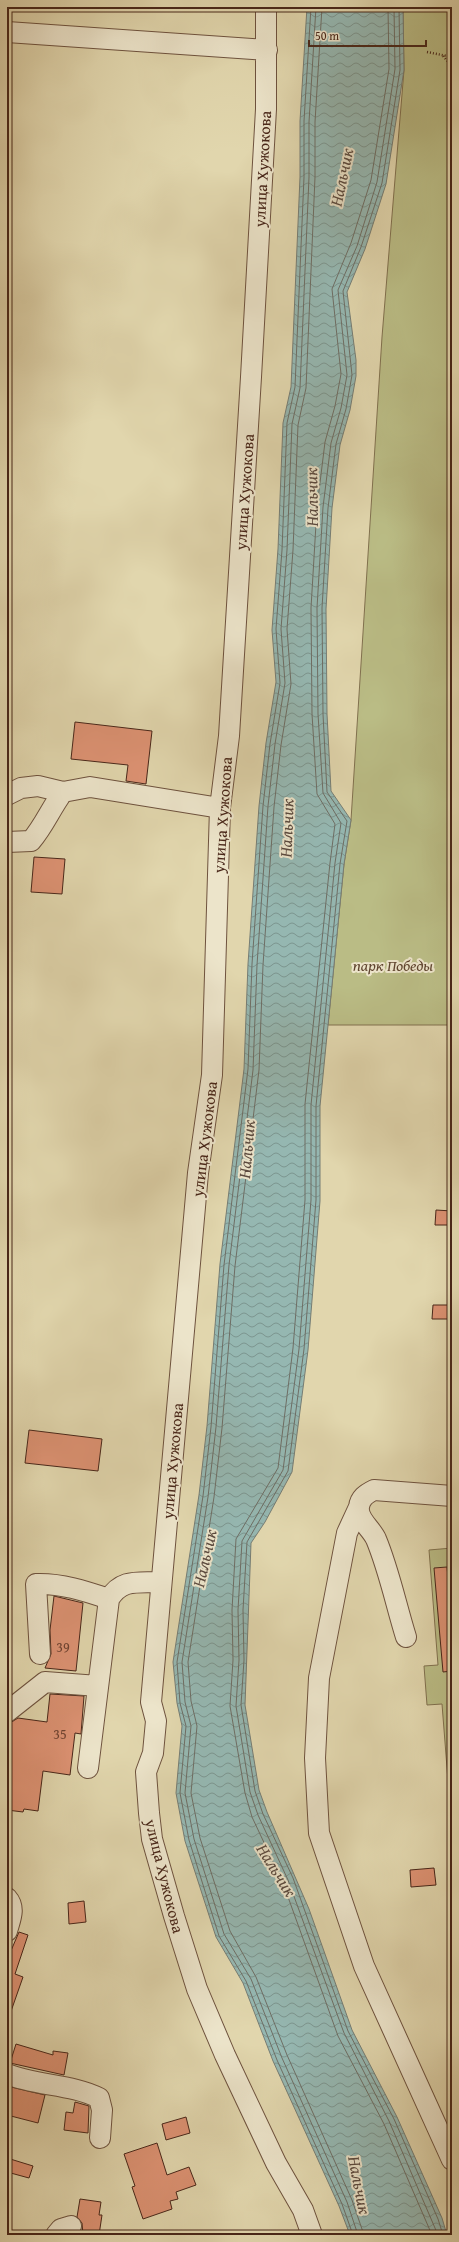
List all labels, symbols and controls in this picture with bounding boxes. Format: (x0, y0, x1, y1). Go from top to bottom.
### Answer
scale bar (309, 22, 426, 48)
text: 50 m (315, 27, 339, 44)
street label: улица Хужокова (247, 110, 277, 229)
water label: Нальчик (323, 145, 359, 208)
street label: улица Хужокова (228, 433, 260, 552)
water label: Нальчик (298, 467, 324, 527)
street label: улица Хужокова (206, 756, 238, 875)
water label: Нальчик (272, 797, 300, 858)
park label: парк Победы (353, 953, 433, 977)
street label: улица Хужокова (185, 1079, 223, 1199)
water label: Нальчик (231, 1118, 261, 1179)
street label: улица Хужокова (155, 1401, 189, 1521)
water label: Нальчик (185, 1526, 223, 1590)
house number: 39 (56, 1637, 70, 1657)
house number: 35 (53, 1724, 67, 1744)
street label: улица Хужокова (139, 1816, 191, 1936)
water label: Нальчик (251, 1838, 304, 1902)
water label: Нальчик (342, 2154, 378, 2217)

